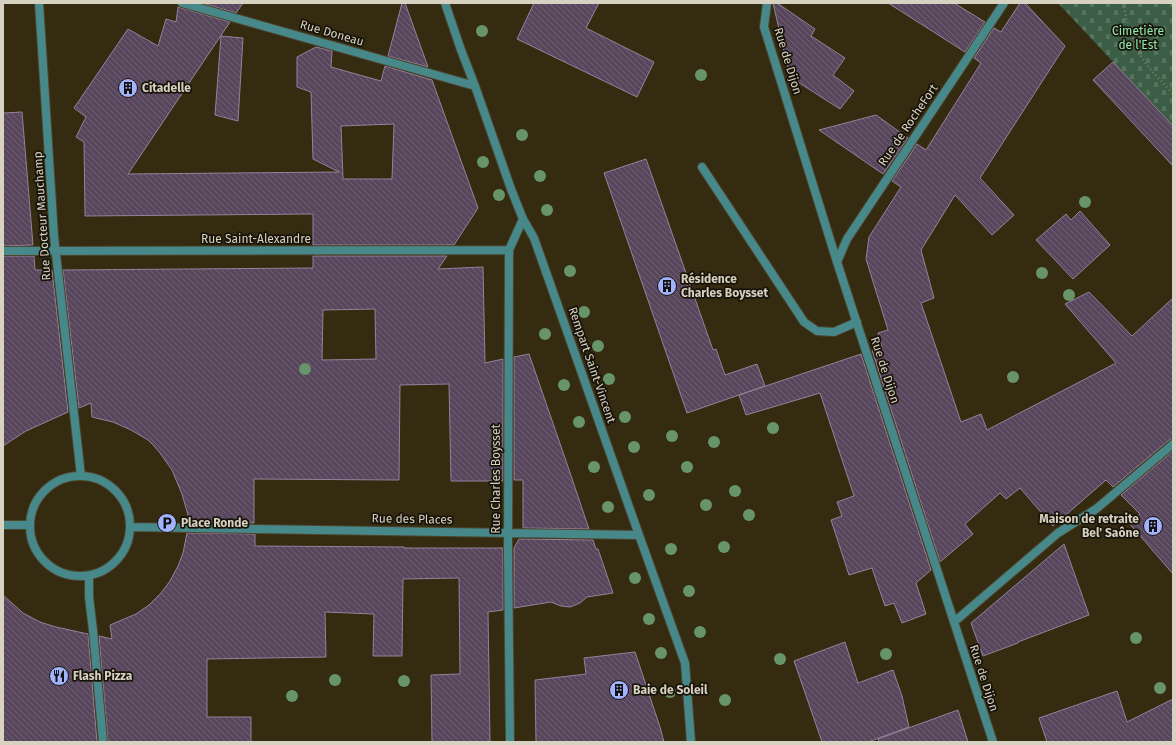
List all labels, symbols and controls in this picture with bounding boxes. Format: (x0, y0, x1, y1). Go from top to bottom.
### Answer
street label: Rue Doneau (299, 17, 365, 49)
park label: Cimetière de l'Est (1112, 24, 1164, 52)
street label: Rue de Dijon (771, 26, 805, 96)
building icon: Citadelle (117, 77, 139, 99)
place label: Citadelle (142, 81, 191, 95)
street label: Rue de RocheFort (875, 81, 941, 169)
street label: Rue Docteur Mauchamp (31, 151, 53, 281)
street label: Rue Saint-Alexandre (201, 232, 311, 246)
place label: Résidence Charles Boysset (681, 272, 768, 300)
building icon: Résidence Charles Boysset (656, 275, 678, 297)
street label: Rempart Saint-Vincent (566, 305, 619, 426)
street label: Rue de Dijon (868, 335, 902, 405)
street label: Rue Charles Boysset (489, 424, 503, 534)
street label: Rue des Places (371, 511, 453, 527)
parking icon: Place Ronde (156, 512, 178, 534)
place label: Maison de retraite Bel' Saône (1039, 512, 1139, 540)
building icon: Maison de retraite Bel' Saône (1142, 515, 1164, 537)
place label: Place Ronde (181, 516, 248, 530)
street label: Rue de Dijon (967, 643, 1001, 713)
restaurant icon: Flash Pizza (48, 665, 70, 687)
place label: Flash Pizza (73, 669, 133, 683)
building icon: Baie de Soleil (608, 679, 630, 701)
place label: Baie de Soleil (633, 683, 708, 697)

